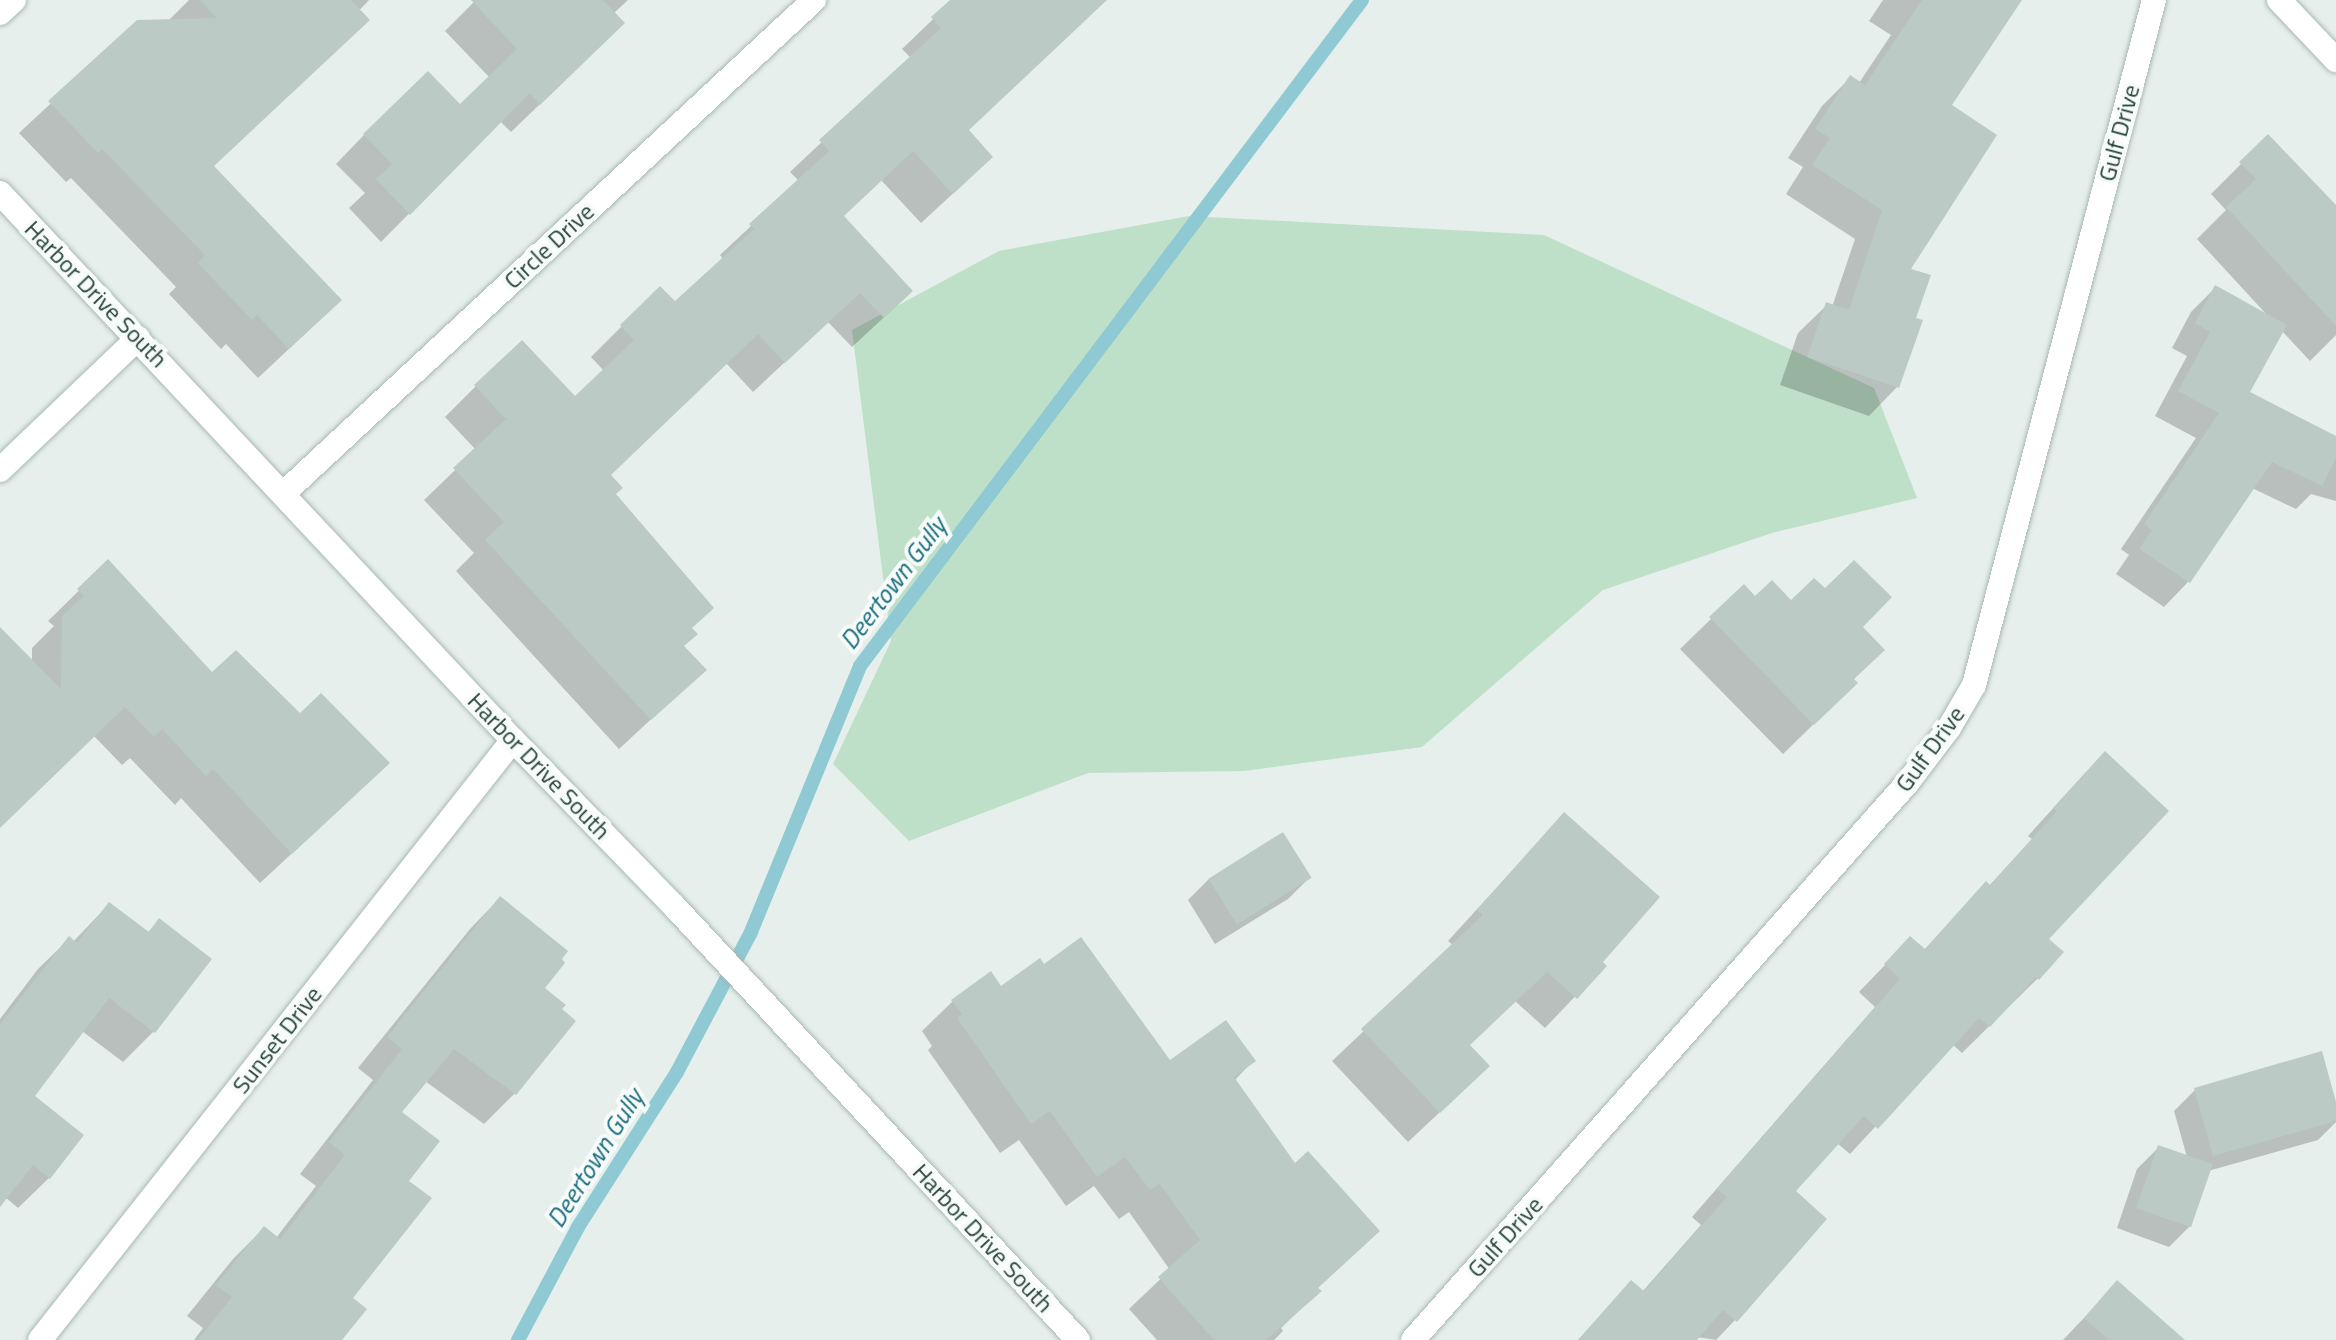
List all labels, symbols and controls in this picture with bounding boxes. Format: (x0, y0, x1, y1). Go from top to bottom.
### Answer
street label: Gulf Drive (2092, 82, 2146, 184)
street label: Circle Drive (498, 197, 600, 295)
street label: Harbor Drive South (19, 215, 173, 373)
water label: Deertown Gully (833, 511, 953, 655)
street label: Harbor Drive South (462, 687, 616, 845)
street label: Gulf Drive (1889, 701, 1971, 797)
street label: Sunset Drive (226, 981, 328, 1099)
water label: Deertown Gully (540, 1083, 650, 1233)
street label: Harbor Drive South (907, 1158, 1059, 1318)
street label: Gulf Drive (1461, 1191, 1549, 1283)

